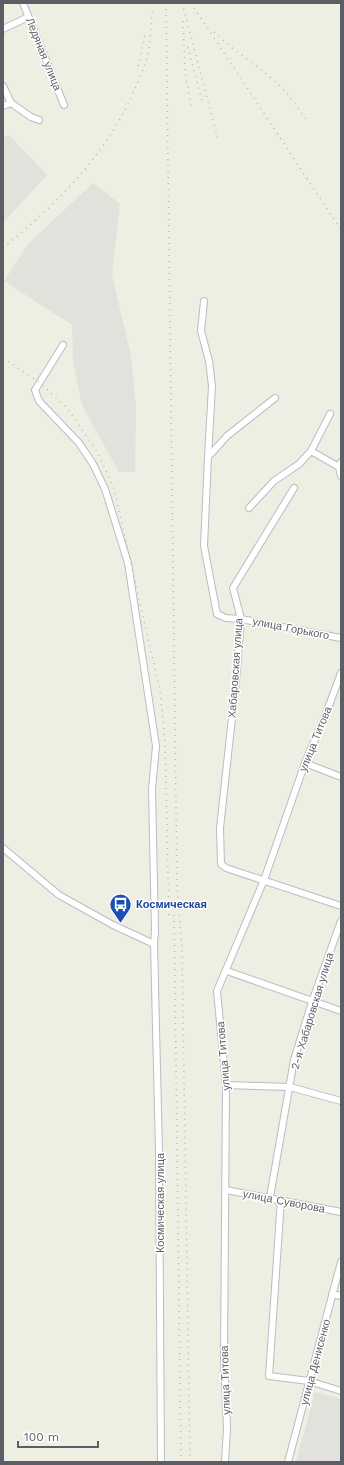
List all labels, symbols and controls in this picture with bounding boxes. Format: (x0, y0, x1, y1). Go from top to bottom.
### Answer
street label: Ледяная улица (23, 16, 64, 93)
street label: улица Горького (251, 615, 330, 642)
street label: Хабаровская улица (226, 617, 246, 718)
street label: улица Титова (296, 704, 335, 774)
bus stop icon: Космическая (107, 891, 133, 924)
place label: Космическая (136, 898, 207, 911)
street label: 2-я Хабаровская улица (288, 950, 337, 1071)
street label: улица Титова (214, 1020, 233, 1091)
street label: Космическая улица (154, 1152, 167, 1253)
street label: улица Суворова (242, 1187, 327, 1216)
street label: улица Денисенко (298, 1318, 333, 1407)
street label: улица Титова (218, 1344, 233, 1415)
scale bar (18, 1423, 98, 1449)
text: 100 m (24, 1430, 59, 1444)

